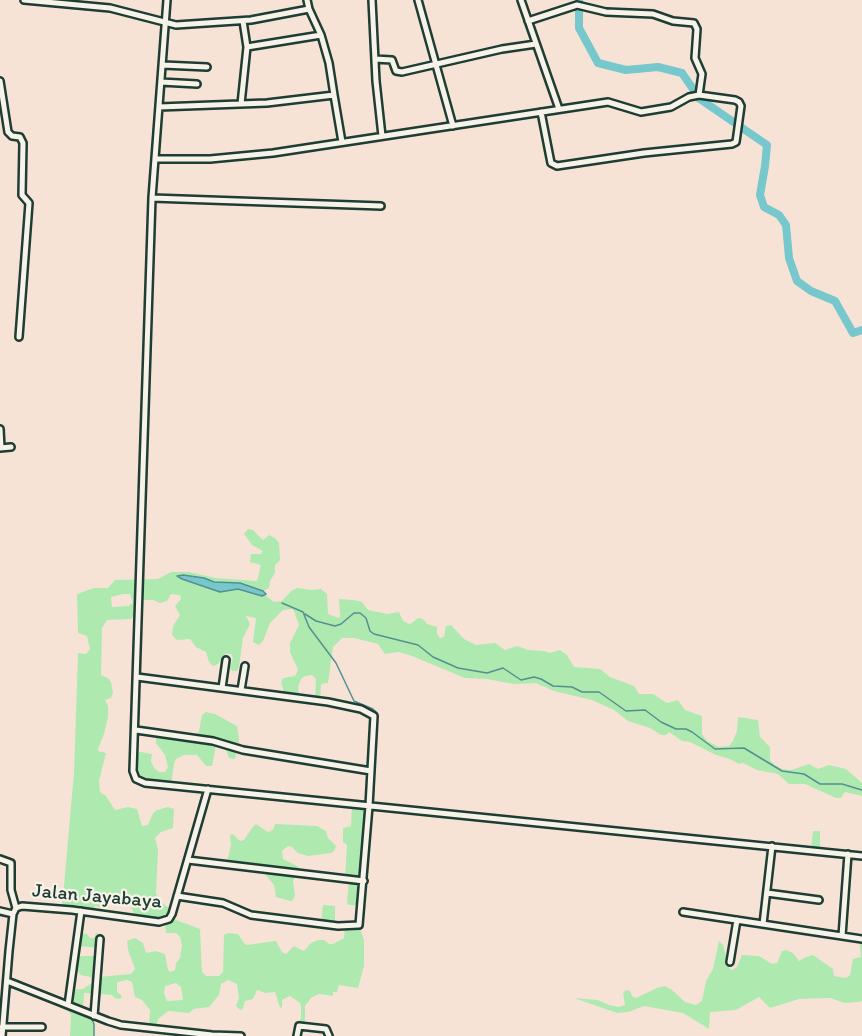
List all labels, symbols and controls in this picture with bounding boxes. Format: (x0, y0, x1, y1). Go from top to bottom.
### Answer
street label: Jalan Jayabaya (31, 879, 163, 915)

